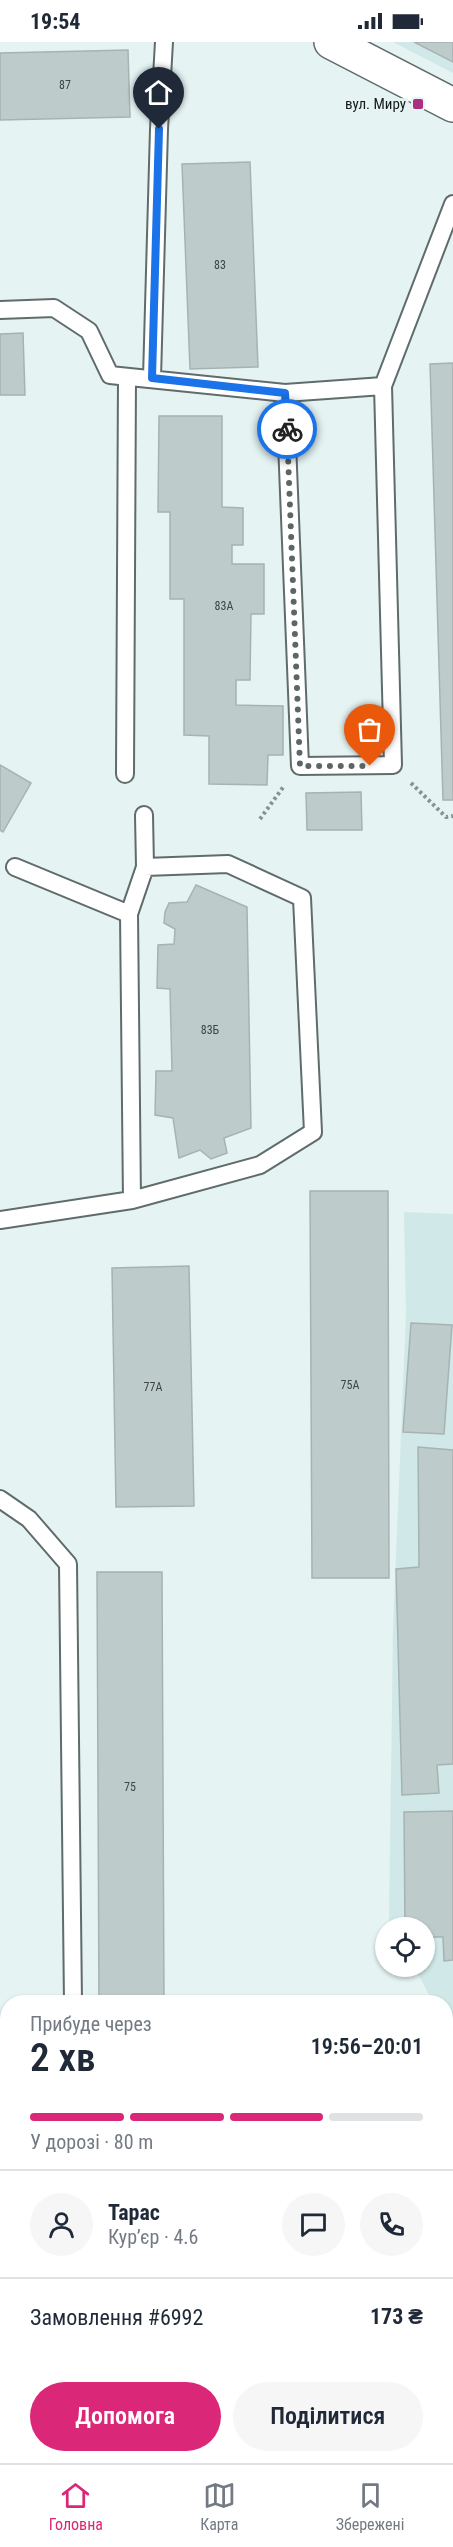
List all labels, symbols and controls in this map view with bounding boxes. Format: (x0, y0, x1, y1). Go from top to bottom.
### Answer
text: 19:54 (30, 9, 81, 34)
pin (133, 67, 184, 129)
icon: home (142, 76, 175, 109)
house number: 87 (59, 78, 71, 92)
place label: вул. Миру (345, 95, 406, 113)
marker: вул. Миру (411, 97, 425, 111)
house number: 83 (214, 258, 226, 272)
courier (257, 399, 317, 459)
icon: bike (271, 413, 304, 446)
house number: 83А (215, 599, 233, 613)
pin (344, 704, 395, 766)
icon: bag (353, 713, 386, 746)
house number: 83Б (201, 1023, 220, 1037)
house number: 75А (341, 1378, 359, 1392)
house number: 77А (144, 1380, 162, 1394)
house number: 75 (124, 1780, 136, 1794)
map controls (375, 1917, 435, 1977)
button: locate (375, 1917, 435, 1977)
text: Прибуде через (30, 2012, 152, 2036)
text: 19:56–20:01 (311, 2034, 423, 2059)
text: 2 хв (30, 2035, 96, 2081)
text: У дорозі · 80 m (30, 2130, 153, 2154)
button: person (30, 2193, 93, 2256)
button: chat (282, 2193, 345, 2256)
button: phone (360, 2193, 423, 2256)
text: Тарас (108, 2200, 160, 2225)
text: Кур’єр · 4.6 (108, 2225, 198, 2249)
text: 173 ₴ (370, 2304, 423, 2329)
text: Замовлення #6992 (30, 2305, 203, 2330)
button: Допомога (30, 2382, 221, 2451)
button: Поділитися (233, 2382, 423, 2451)
tab: Головна (49, 2479, 103, 2534)
tab: Карта (200, 2479, 238, 2534)
tab: Збережені (336, 2479, 404, 2534)

